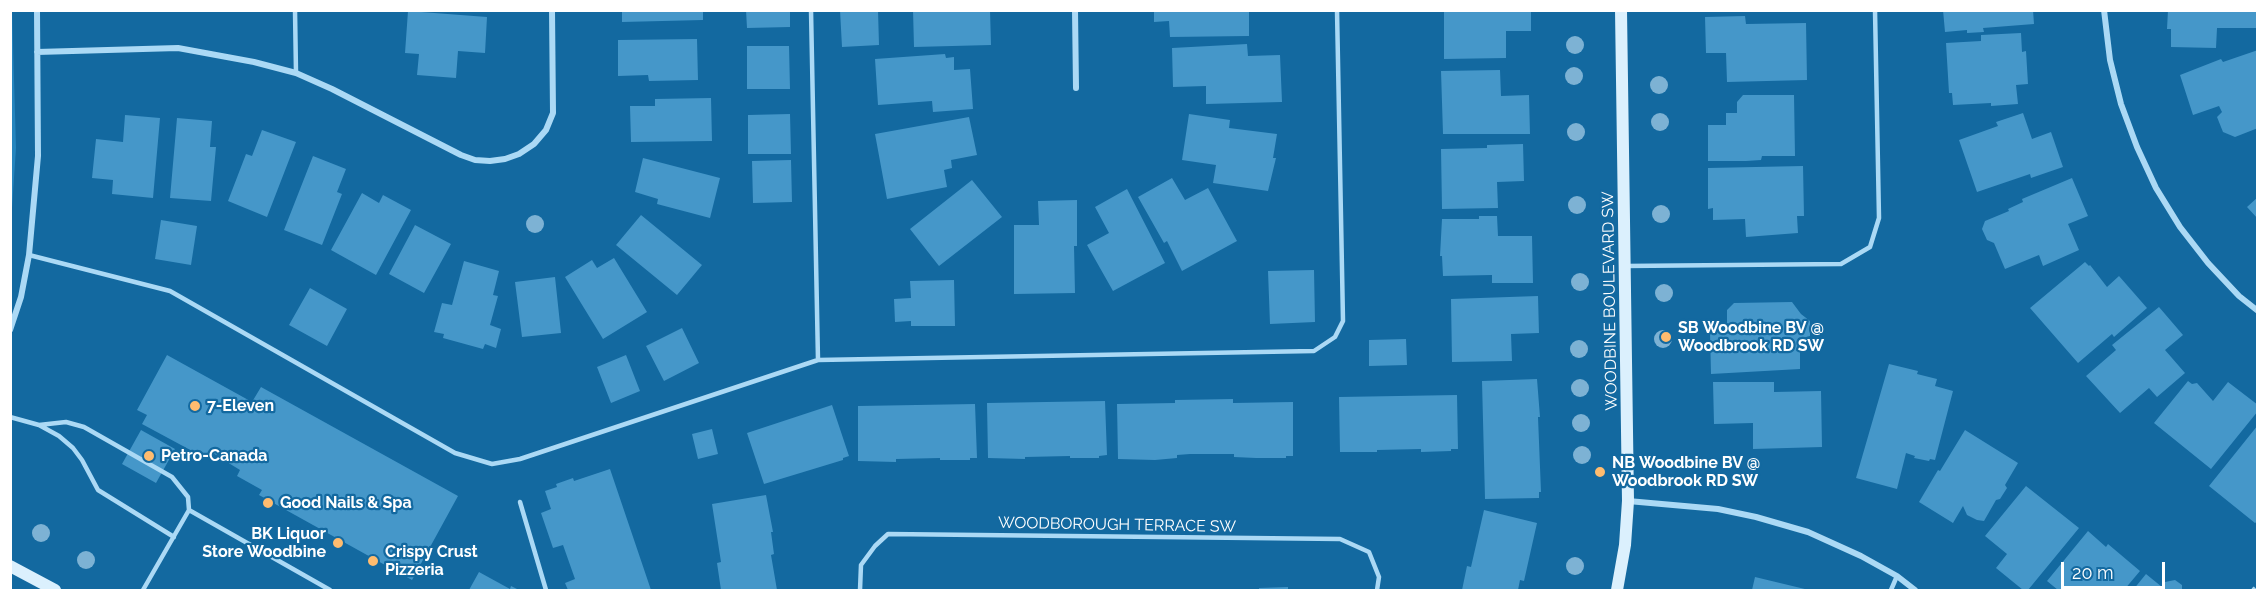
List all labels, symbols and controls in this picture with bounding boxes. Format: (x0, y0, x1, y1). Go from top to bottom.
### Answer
street label: WOODBINE BOULEVARD SW (1598, 191, 1622, 411)
place label: SB Woodbine BV @ Woodbrook RD SW (1678, 318, 1824, 356)
marker: SB Woodbine BV @ Woodbrook RD SW (1659, 330, 1673, 344)
place label: 7-Eleven (207, 396, 274, 416)
marker: 7-Eleven (188, 399, 202, 413)
place label: Petro-Canada (161, 446, 267, 466)
marker: Petro-Canada (142, 449, 156, 463)
place label: NB Woodbine BV @ Woodbrook RD SW (1612, 453, 1760, 491)
marker: NB Woodbine BV @ Woodbrook RD SW (1593, 465, 1607, 479)
place label: Good Nails & Spa (280, 493, 412, 513)
marker: Good Nails & Spa (261, 496, 275, 510)
street label: WOODBOROUGH TERRACE SW (998, 513, 1236, 537)
place label: BK Liquor Store Woodbine (202, 524, 326, 562)
marker: BK Liquor Store Woodbine (331, 536, 345, 550)
place label: Crispy Crust Pizzeria (385, 542, 478, 580)
scale bar (2064, 550, 2168, 588)
marker: Crispy Crust Pizzeria (366, 554, 380, 568)
text: 20 m (2072, 562, 2114, 583)

